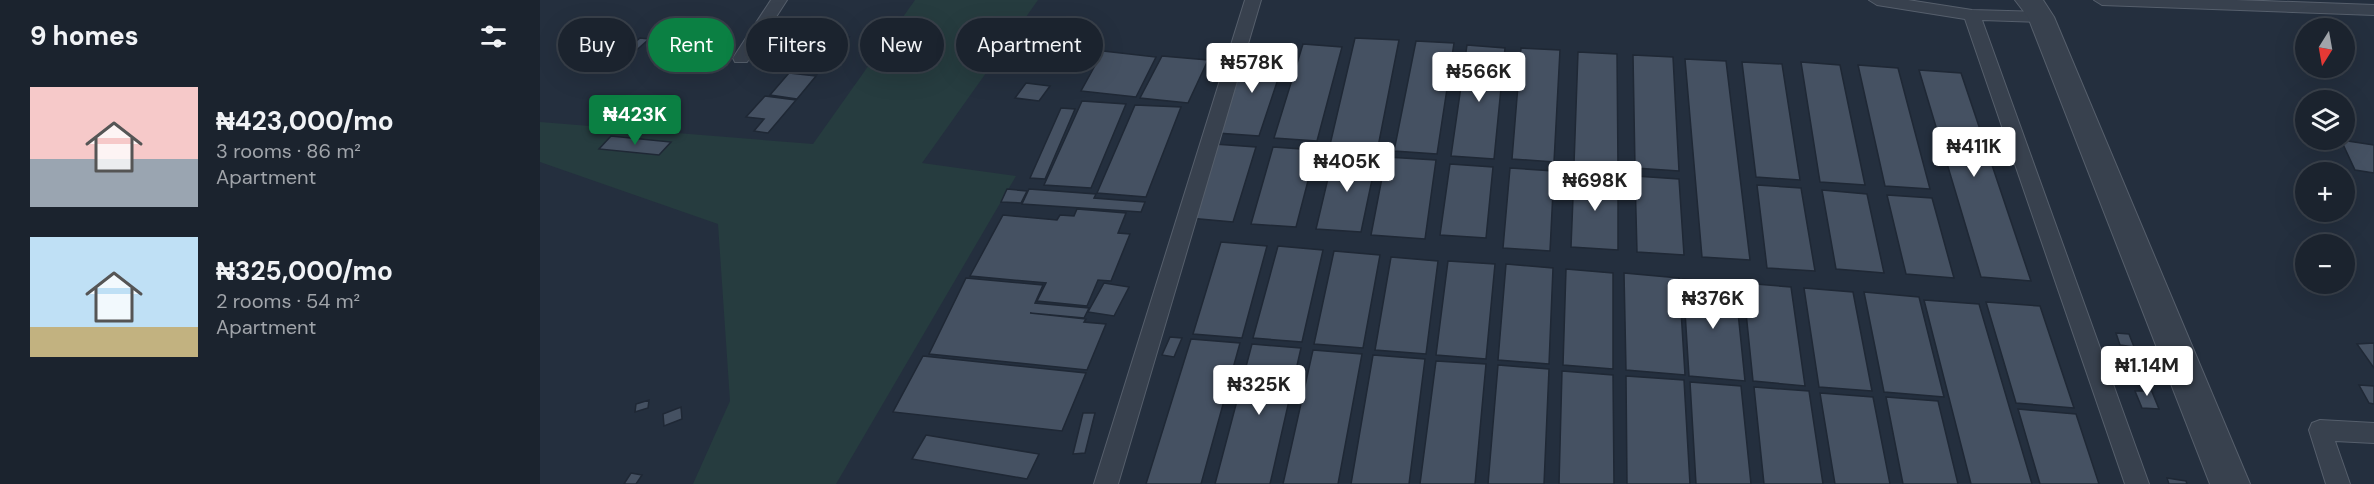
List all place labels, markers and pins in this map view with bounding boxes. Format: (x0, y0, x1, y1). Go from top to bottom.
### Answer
pin: ₦578K (1210, 43, 1294, 94)
pin: ₦566K (1437, 52, 1521, 103)
pin: ₦423K (593, 95, 677, 146)
pin: ₦411K (1932, 127, 2016, 178)
pin: ₦405K (1305, 142, 1389, 193)
pin: ₦698K (1553, 161, 1637, 212)
pin: ₦376K (1671, 279, 1755, 330)
pin: ₦1.14M (2098, 346, 2196, 397)
pin: ₦325K (1217, 365, 1301, 416)

